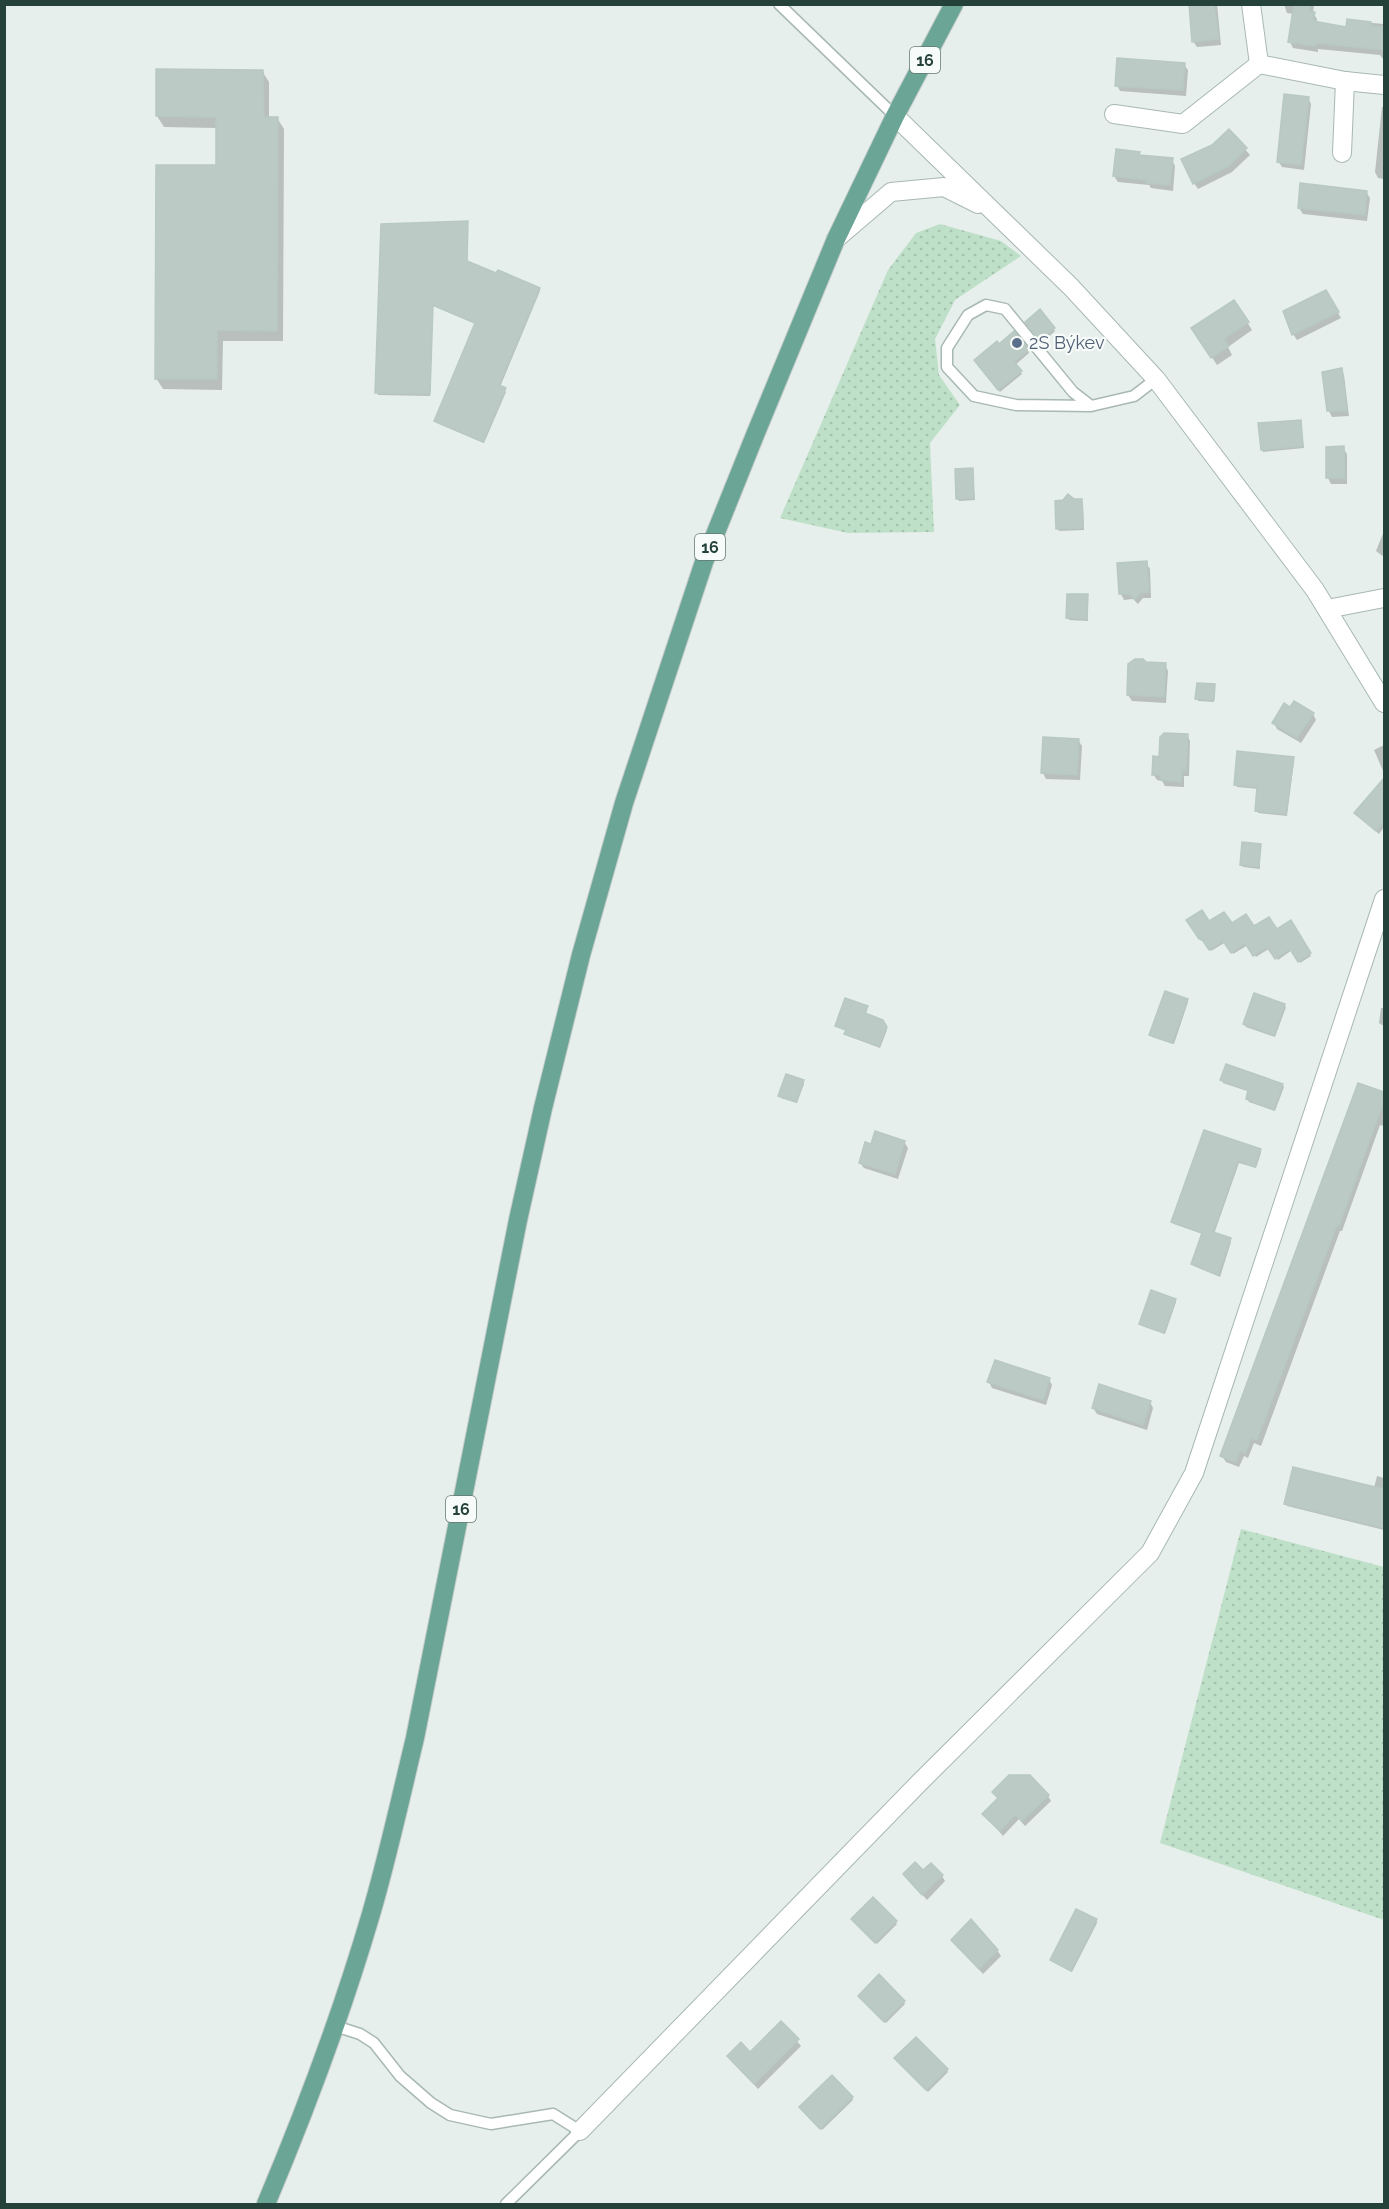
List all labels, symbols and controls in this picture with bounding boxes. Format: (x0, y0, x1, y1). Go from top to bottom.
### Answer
road number: 16 (910, 47, 940, 73)
place label: 2S Býkev (1029, 332, 1105, 353)
marker: 2S Býkev (1010, 336, 1024, 350)
road number: 16 (695, 534, 725, 560)
road number: 16 (446, 1496, 476, 1522)

